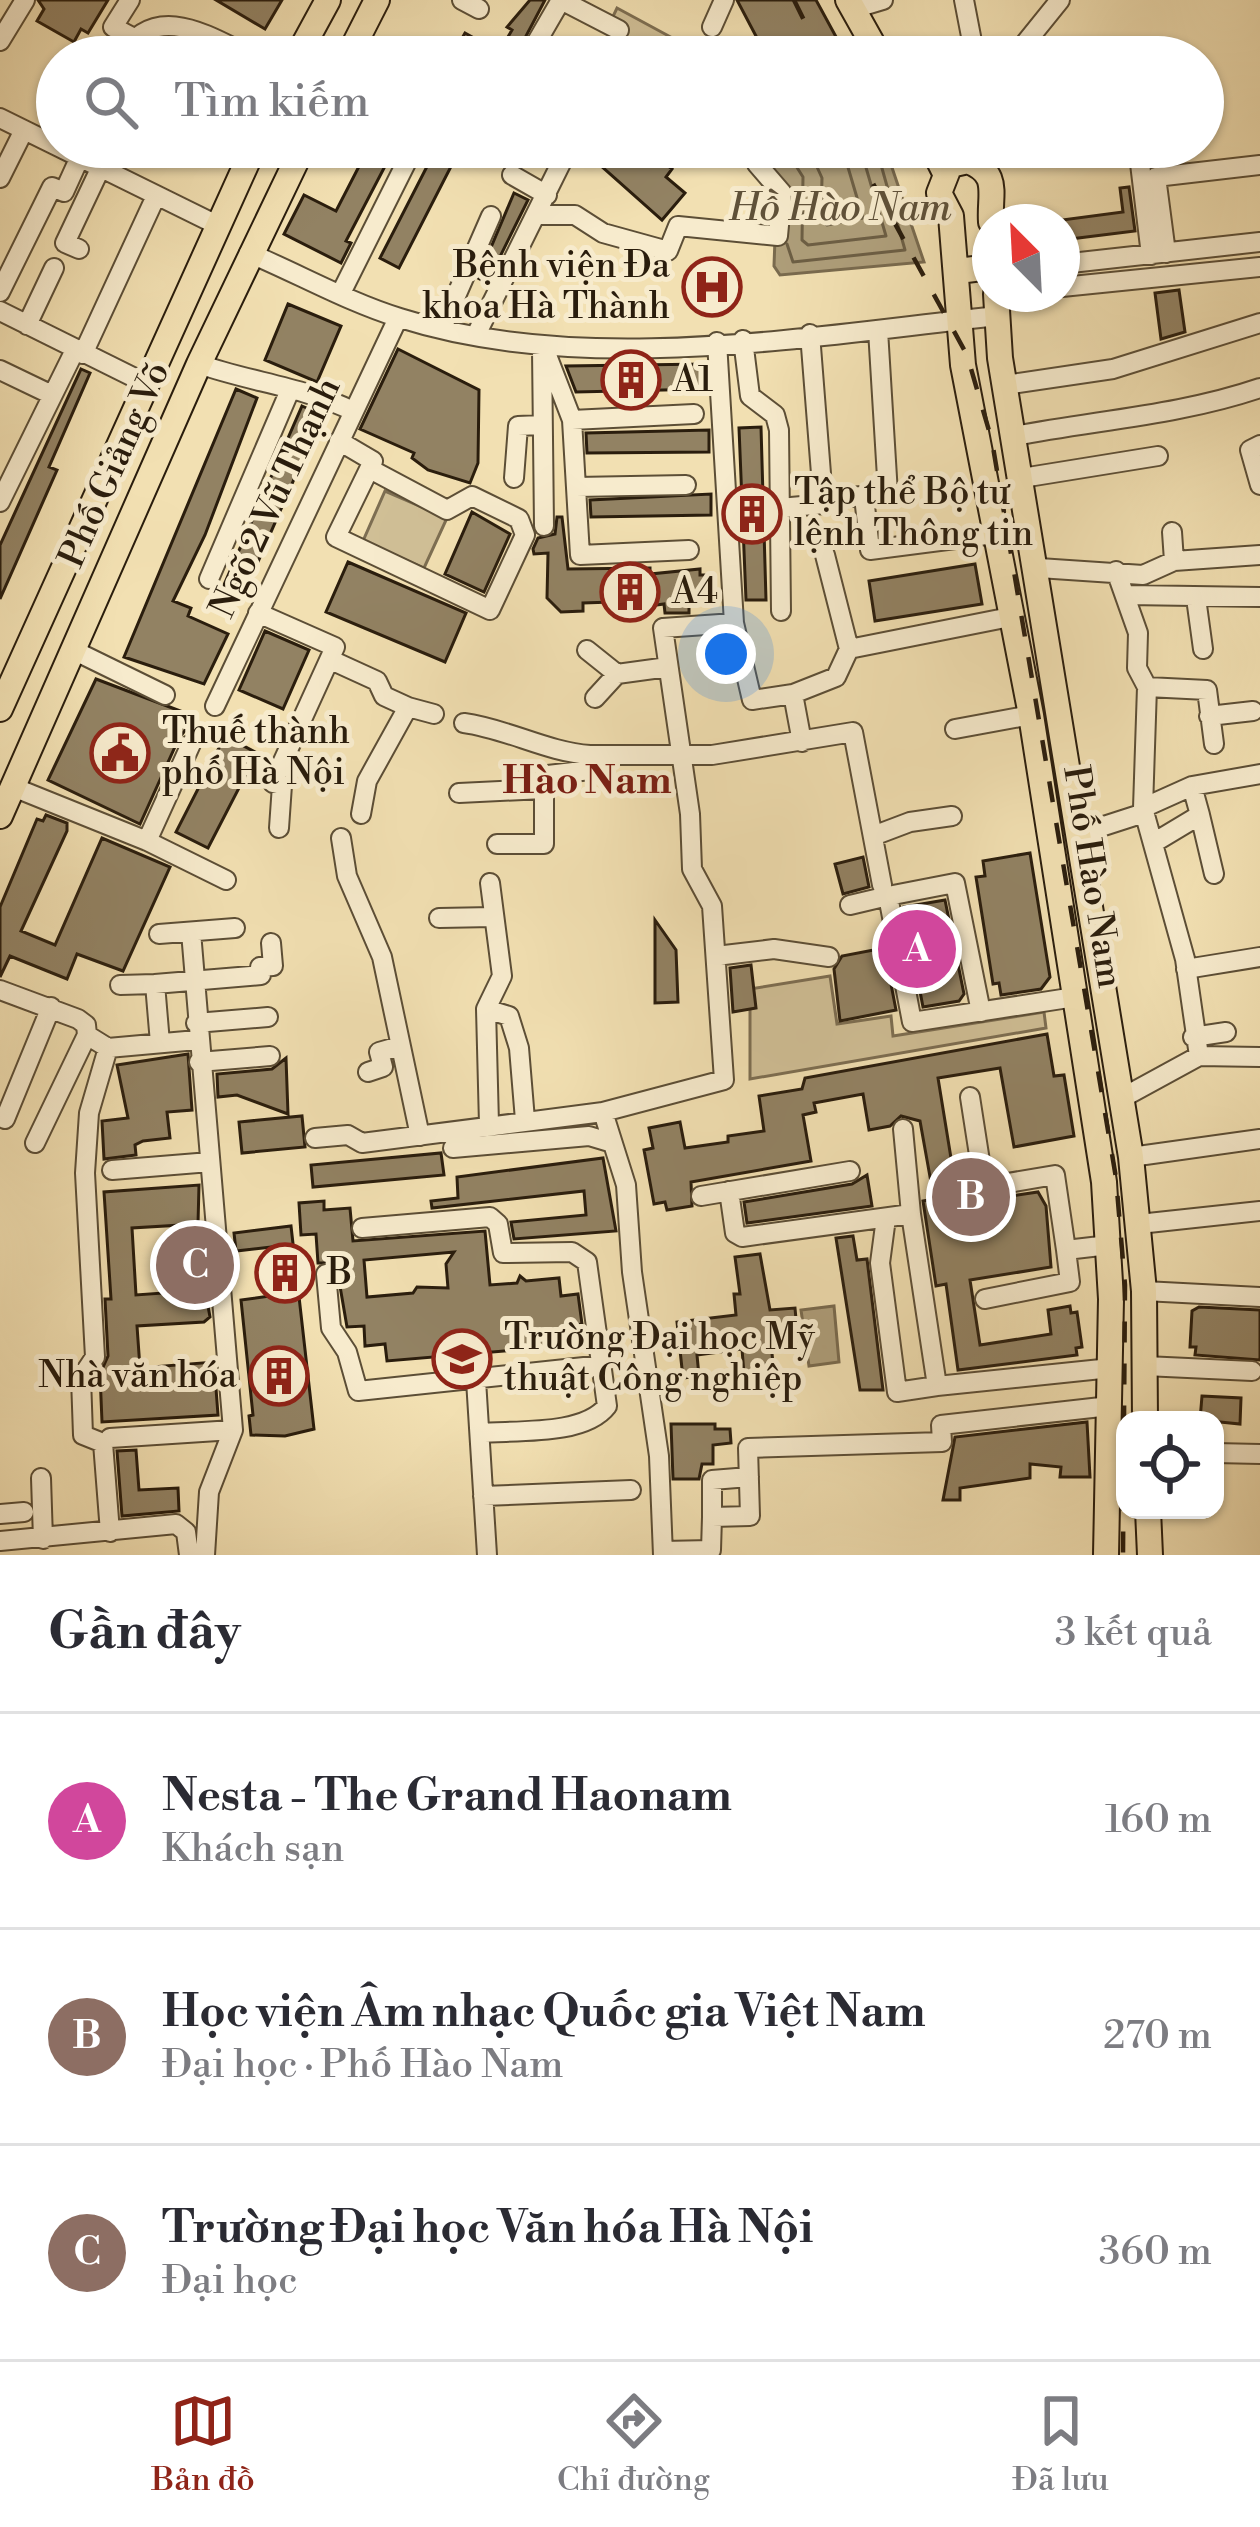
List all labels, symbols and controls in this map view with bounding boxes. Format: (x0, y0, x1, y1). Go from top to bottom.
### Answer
search box (36, 36, 1224, 168)
icon: search (78, 69, 144, 135)
text: Tìm kiếm (174, 74, 369, 131)
water label: Hồ Hào Nam (728, 184, 951, 233)
north arrow (972, 204, 1080, 312)
place label: Bệnh viện Đa khoa Hà Thành (422, 244, 671, 330)
hospital icon: Bệnh viện Đa khoa Hà Thành (681, 256, 743, 318)
building icon: A1 (600, 349, 662, 411)
street label: Phố Giảng Võ (50, 355, 180, 575)
place label: A1 (672, 358, 714, 403)
street label: Ngõ 2 Vũ Thạnh (201, 371, 351, 625)
place label: Tập thể Bộ tư lệnh Thông tin (794, 471, 1033, 557)
building icon: Tập thể Bộ tư lệnh Thông tin (721, 483, 783, 545)
building icon: A4 (599, 561, 661, 623)
place label: A4 (671, 570, 718, 615)
your location (696, 624, 756, 684)
place label: Thuế thành phố Hà Nội (162, 710, 350, 796)
public building icon: Thuế thành phố Hà Nội (89, 722, 151, 784)
district label: Hào Nam (502, 757, 672, 806)
street label: Phố Hào Nam (1052, 763, 1132, 991)
pin: A (878, 904, 956, 994)
pin: B (932, 1152, 1010, 1242)
pin: C (156, 1220, 234, 1310)
building icon: B (254, 1242, 316, 1304)
place label: B (326, 1251, 352, 1296)
place label: Trường Đại học Mỹ thuật Công nghiệp (504, 1316, 815, 1402)
school or university icon: Trường Đại học Mỹ thuật Công nghiệp (431, 1328, 493, 1390)
building icon: Nhà văn hóa (248, 1345, 310, 1407)
place label: Nhà văn hóa (38, 1354, 238, 1399)
map controls (1116, 1411, 1224, 1519)
button: locate (1116, 1411, 1224, 1519)
text: Gần đây (48, 1601, 241, 1665)
text: 3 kết quả (1055, 1609, 1212, 1658)
text: Nesta - The Grand Haonam (162, 1768, 732, 1825)
text: A (73, 1796, 101, 1845)
text: 160 m (1105, 1796, 1212, 1845)
text: Khách sạn (162, 1825, 344, 1874)
text: Học viện Âm nhạc Quốc gia Việt Nam (162, 1984, 926, 2041)
text: B (72, 2012, 102, 2061)
text: 270 m (1103, 2012, 1212, 2061)
text: Đại học · Phố Hào Nam (162, 2041, 563, 2090)
text: Trường Đại học Văn hóa Hà Nội (162, 2200, 813, 2257)
text: C (73, 2228, 101, 2277)
text: 360 m (1099, 2228, 1212, 2277)
text: Đại học (162, 2257, 298, 2306)
tab: Bản đồ (151, 2388, 255, 2501)
tab: Chỉ đường (557, 2388, 710, 2501)
tab: Đã lưu (1012, 2388, 1109, 2501)

